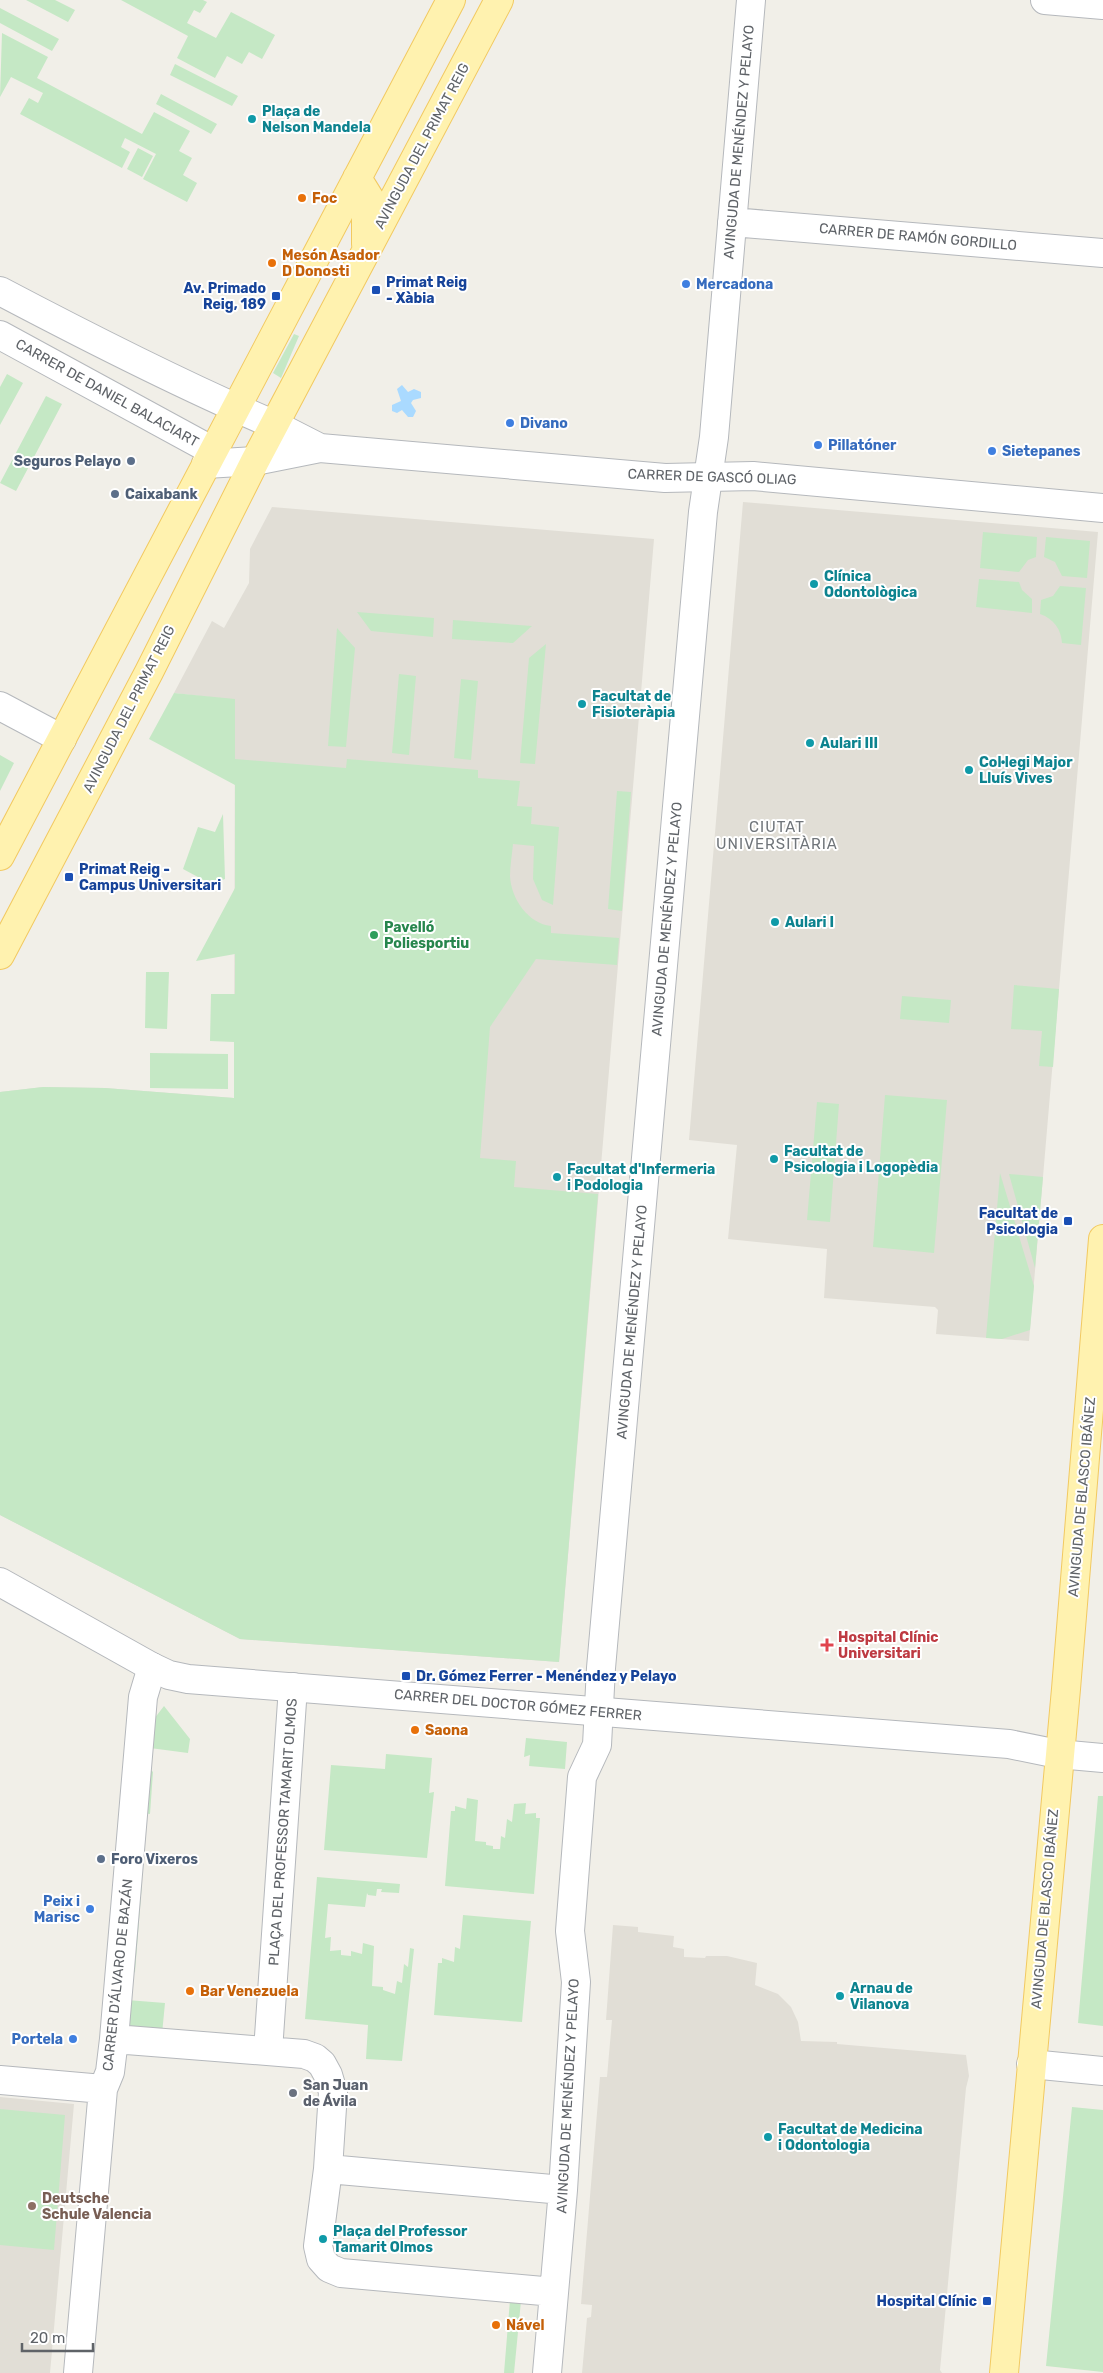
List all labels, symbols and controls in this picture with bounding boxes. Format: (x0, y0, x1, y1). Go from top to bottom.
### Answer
street label: AVINGUDA DE MENÉNDEZ Y PELAYO (719, 24, 758, 260)
street label: AVINGUDA DEL PRIMAT REIG (371, 60, 473, 232)
place label: Plaça de Nelson Mandela (262, 103, 371, 136)
marker: Plaça de Nelson Mandela (246, 113, 258, 125)
place label: Foc (312, 190, 337, 207)
marker: Foc (296, 192, 308, 204)
street label: CARRER DE RAMÓN GORDILLO (818, 219, 1018, 254)
place label: Mesón Asador D Donosti (282, 247, 380, 280)
marker: Mesón Asador D Donosti (266, 257, 278, 269)
place label: Primat Reig - Xàbia (386, 274, 467, 307)
place label: Mercadona (696, 276, 773, 293)
marker: Mercadona (680, 278, 692, 290)
place label: Av. Primado Reig, 189 (184, 280, 266, 313)
marker: Primat Reig - Xàbia (370, 284, 382, 296)
marker: Av. Primado Reig, 189 (270, 290, 282, 302)
street label: CARRER DE DANIEL BALACIART (12, 335, 202, 451)
place label: Divano (520, 415, 568, 432)
marker: Divano (504, 417, 516, 429)
place label: Pillatóner (828, 437, 897, 454)
marker: Pillatóner (812, 439, 824, 451)
place label: Sietepanes (1002, 443, 1081, 460)
marker: Sietepanes (986, 445, 998, 457)
place label: Seguros Pelayo (14, 453, 121, 470)
marker: Seguros Pelayo (125, 455, 137, 467)
street label: CARRER DE GASCÓ OLIAG (627, 465, 797, 488)
place label: Caixabank (125, 486, 199, 503)
marker: Caixabank (109, 488, 121, 500)
place label: Clínica Odontològica (824, 568, 917, 601)
marker: Clínica Odontològica (808, 578, 820, 590)
street label: AVINGUDA DEL PRIMAT REIG (79, 623, 179, 795)
place label: Facultat de Fisioteràpia (592, 688, 675, 721)
marker: Facultat de Fisioteràpia (576, 698, 588, 710)
place label: Aulari III (820, 735, 878, 752)
marker: Aulari III (804, 737, 816, 749)
place label: Col·legi Major Lluís Vives (979, 754, 1073, 787)
marker: Col·legi Major Lluís Vives (963, 764, 975, 776)
street label: AVINGUDA DE MENÉNDEZ Y PELAYO (647, 801, 686, 1037)
district label: CIUTAT UNIVERSITÀRIA (716, 818, 838, 853)
place label: Primat Reig - Campus Universitari (79, 861, 221, 894)
marker: Primat Reig - Campus Universitari (63, 871, 75, 883)
place label: Aulari I (785, 914, 834, 931)
marker: Aulari I (769, 916, 781, 928)
place label: Pavelló Poliesportiu (384, 919, 469, 952)
marker: Pavelló Poliesportiu (368, 929, 380, 941)
place label: Facultat de Psicologia i Logopèdia (784, 1143, 938, 1176)
marker: Facultat de Psicologia i Logopèdia (768, 1153, 780, 1165)
place label: Facultat d'Infermeria i Podologia (567, 1161, 715, 1194)
marker: Facultat d'Infermeria i Podologia (551, 1171, 563, 1183)
street label: AVINGUDA DE MENÉNDEZ Y PELAYO (612, 1204, 651, 1440)
place label: Facultat de Psicologia (979, 1205, 1058, 1238)
marker: Facultat de Psicologia (1062, 1215, 1074, 1227)
street label: AVINGUDA DE BLASCO IBÁÑEZ (1064, 1396, 1099, 1598)
place label: Hospital Clínic Universitari (838, 1629, 938, 1662)
marker: Hospital Clínic Universitari (820, 1638, 834, 1652)
place label: Dr. Gómez Ferrer - Menéndez y Pelayo (416, 1668, 677, 1685)
marker: Dr. Gómez Ferrer - Menéndez y Pelayo (400, 1670, 412, 1682)
street label: CARRER DEL DOCTOR GÓMEZ FERRER (393, 1685, 643, 1724)
street label: PLAÇA DEL PROFESSOR TAMARIT OLMOS (265, 1697, 301, 1966)
place label: Saona (425, 1722, 468, 1739)
marker: Saona (409, 1724, 421, 1736)
street label: AVINGUDA DE BLASCO IBÁÑEZ (1027, 1808, 1062, 2010)
place label: Foro Vixeros (111, 1851, 198, 1868)
marker: Foro Vixeros (95, 1853, 107, 1865)
street label: CARRER D'ÁLVARO DE BAZÁN (98, 1878, 137, 2072)
place label: Peix i Marisc (34, 1893, 80, 1926)
marker: Peix i Marisc (84, 1903, 96, 1915)
street label: AVINGUDA DE MENÉNDEZ Y PELAYO (552, 1978, 583, 2214)
place label: Arnau de Vilanova (850, 1980, 913, 2013)
place label: Bar Venezuela (200, 1983, 299, 2000)
marker: Bar Venezuela (184, 1985, 196, 1997)
marker: Arnau de Vilanova (834, 1990, 846, 2002)
place label: Portela (12, 2031, 63, 2048)
marker: Portela (67, 2033, 79, 2045)
place label: San Juan de Ávila (303, 2077, 368, 2110)
marker: San Juan de Ávila (287, 2087, 299, 2099)
place label: Facultat de Medicina i Odontologia (778, 2121, 923, 2154)
marker: Facultat de Medicina i Odontologia (762, 2131, 774, 2143)
place label: Deutsche Schule Valencia (42, 2190, 152, 2223)
marker: Deutsche Schule Valencia (26, 2200, 38, 2212)
place label: Plaça del Professor Tamarit Olmos (333, 2223, 468, 2256)
marker: Plaça del Professor Tamarit Olmos (317, 2233, 329, 2245)
place label: Hospital Clínic (877, 2293, 977, 2310)
marker: Hospital Clínic (981, 2295, 993, 2307)
place label: Nável (506, 2317, 545, 2334)
marker: Nável (490, 2319, 502, 2331)
scale bar (22, 2320, 94, 2352)
text: 20 m (30, 2329, 65, 2347)

